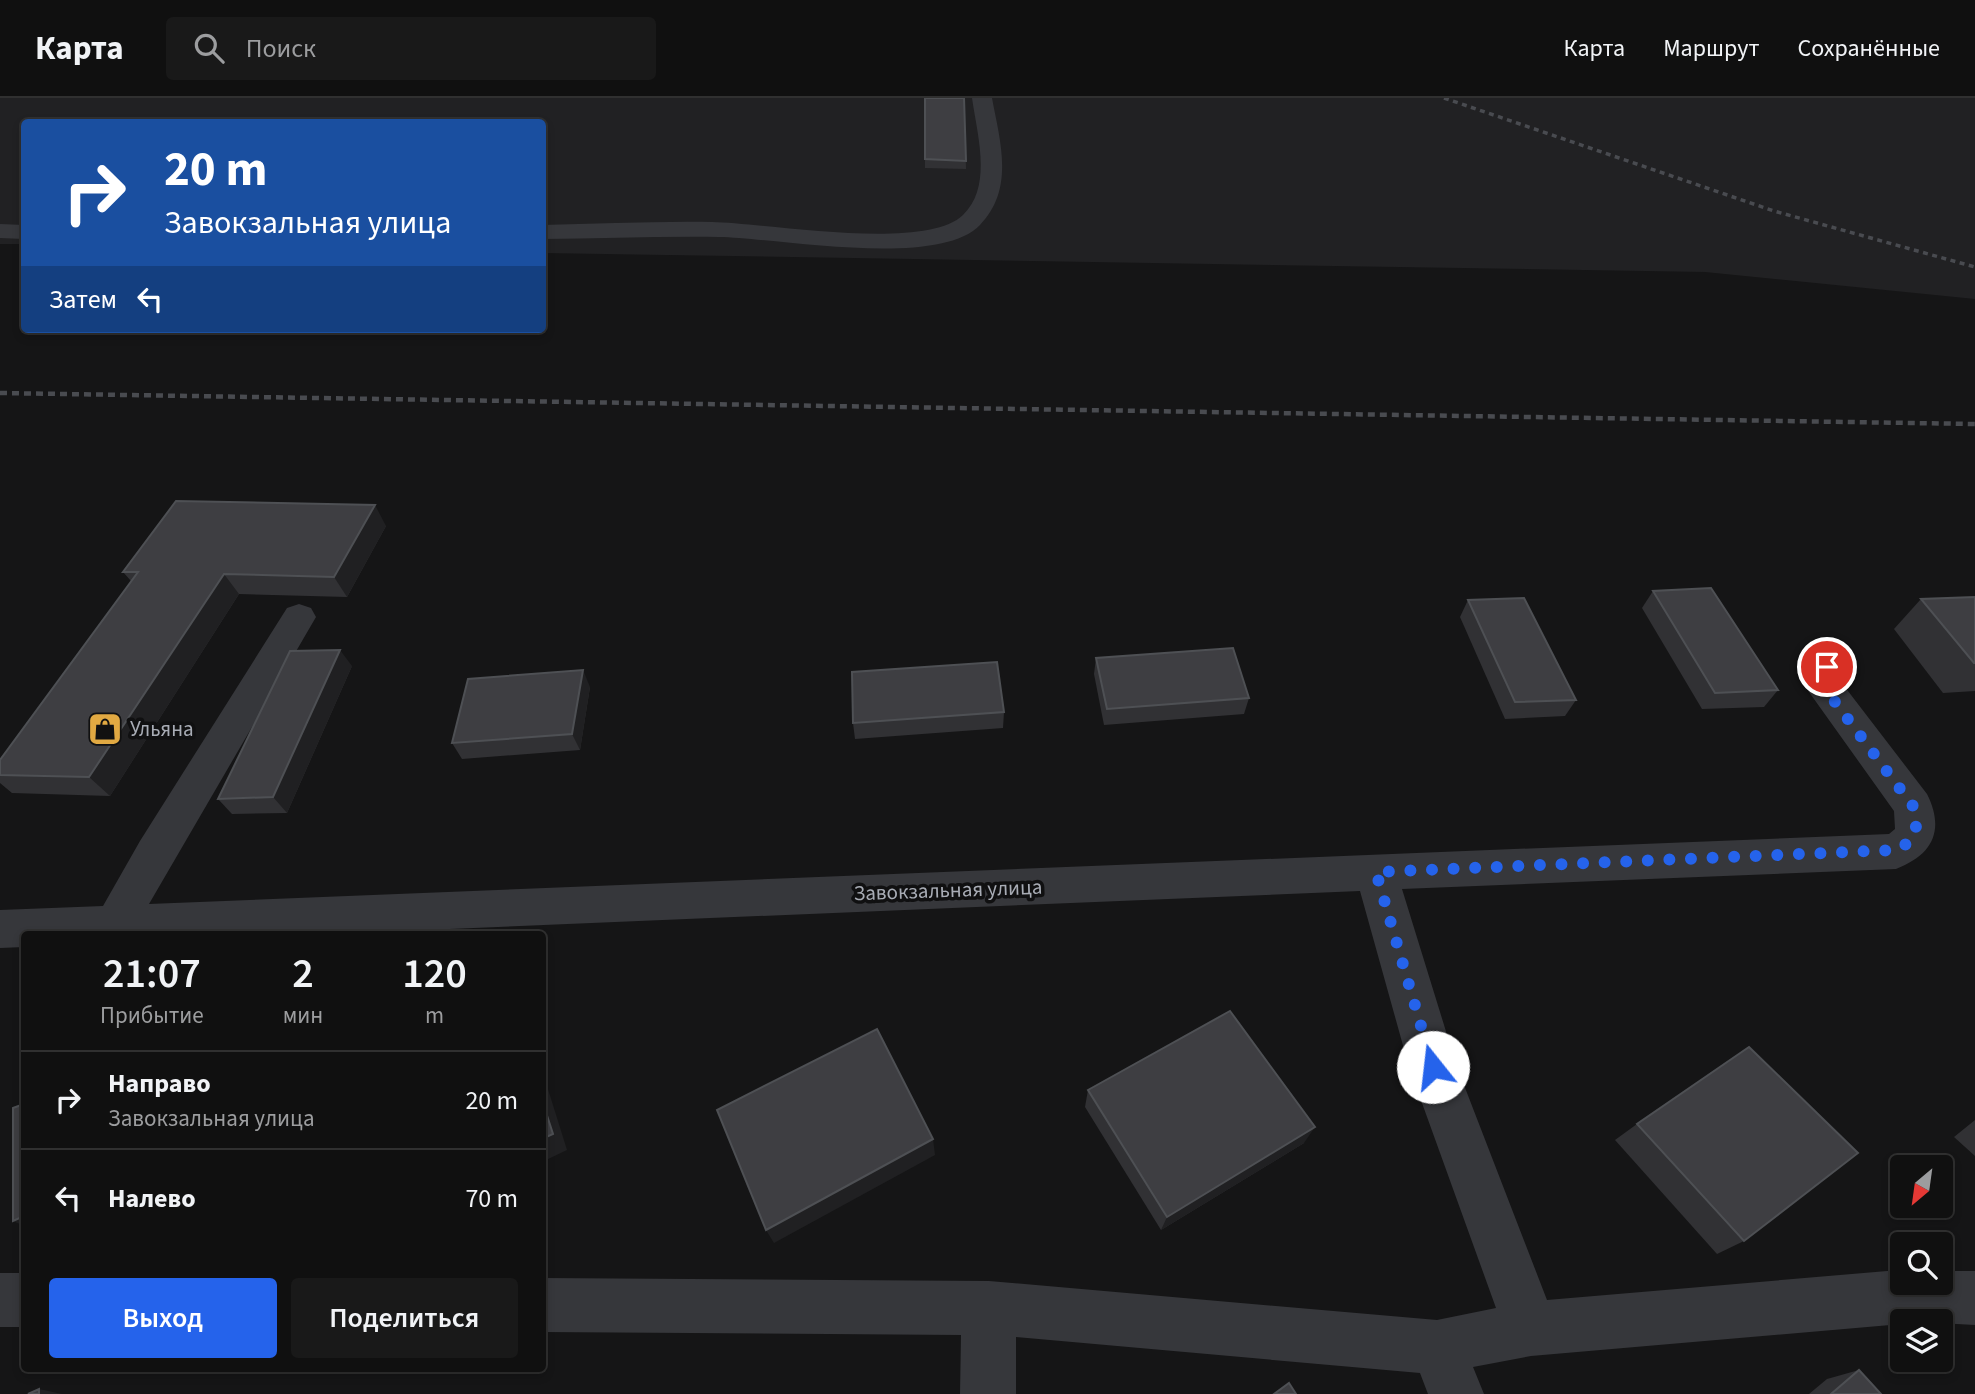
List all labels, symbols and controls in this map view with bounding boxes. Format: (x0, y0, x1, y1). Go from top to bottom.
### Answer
search box (166, 17, 656, 80)
text: Карта (35, 25, 124, 72)
icon: search (190, 29, 228, 67)
text: Поиск (246, 30, 316, 67)
text: Карта (1564, 31, 1625, 66)
text: Маршрут (1663, 31, 1759, 66)
text: Сохранённые (1797, 31, 1940, 66)
text: 20 m (164, 135, 268, 205)
icon: right (49, 147, 140, 238)
text: Завокзальная улица (164, 200, 451, 246)
icon: left (131, 280, 169, 318)
text: Затем (49, 281, 117, 318)
pin (1797, 637, 1857, 697)
icon: arrive (1808, 648, 1846, 686)
shop icon: Ульяна (86, 710, 124, 748)
place label: Ульяна (130, 714, 194, 744)
street label: Завокзальная улица (853, 872, 1043, 908)
text: 21:07 (103, 944, 201, 1004)
text: 2 (292, 944, 314, 1004)
text: 120 (402, 944, 467, 1004)
text: Прибытие (100, 999, 204, 1032)
text: мин (283, 999, 323, 1032)
text: m (425, 999, 444, 1032)
position arrow (1396, 1030, 1470, 1104)
text: Направо (108, 1065, 211, 1102)
icon: right (49, 1081, 87, 1119)
text: 20 m (465, 1082, 518, 1119)
text: Завокзальная улица (108, 1102, 315, 1135)
north arrow (1890, 1155, 1953, 1218)
map controls (1890, 1155, 1953, 1372)
icon: left (49, 1179, 87, 1217)
text: Налево (108, 1180, 196, 1217)
text: 70 m (465, 1180, 518, 1217)
button: search (1890, 1232, 1953, 1295)
button: Выход (49, 1278, 277, 1358)
button: Поделиться (291, 1278, 518, 1358)
button: layers (1890, 1309, 1953, 1372)

